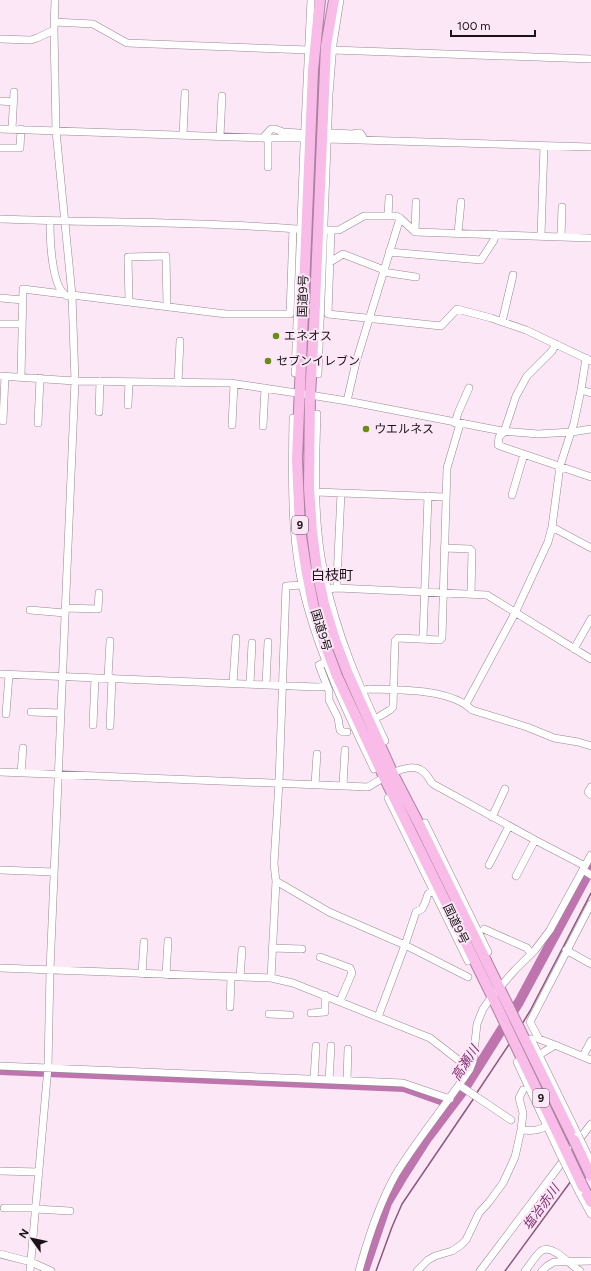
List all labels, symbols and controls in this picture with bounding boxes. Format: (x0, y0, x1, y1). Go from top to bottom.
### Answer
scale bar (451, 12, 535, 38)
text: 100 m (457, 19, 491, 33)
street label: 国道9号 (295, 274, 311, 318)
place label: エネオス (284, 329, 332, 343)
marker: エネオス (271, 331, 281, 341)
place label: セブンイレブン (276, 354, 360, 368)
marker: セブンイレブン (263, 356, 273, 366)
place label: ウエルネス (374, 422, 434, 436)
marker: ウエルネス (361, 424, 371, 434)
road number: 9 (292, 516, 308, 534)
district label: 白枝町 (311, 567, 353, 584)
street label: 国道9号 (308, 607, 334, 653)
street label: 国道9号 (440, 902, 472, 946)
water label: 高瀬川 (448, 1041, 483, 1083)
road number: 9 (533, 1089, 549, 1107)
water label: 塩冶赤川 (520, 1180, 564, 1232)
north arrow (12, 1219, 52, 1259)
text: N (16, 1227, 32, 1241)

